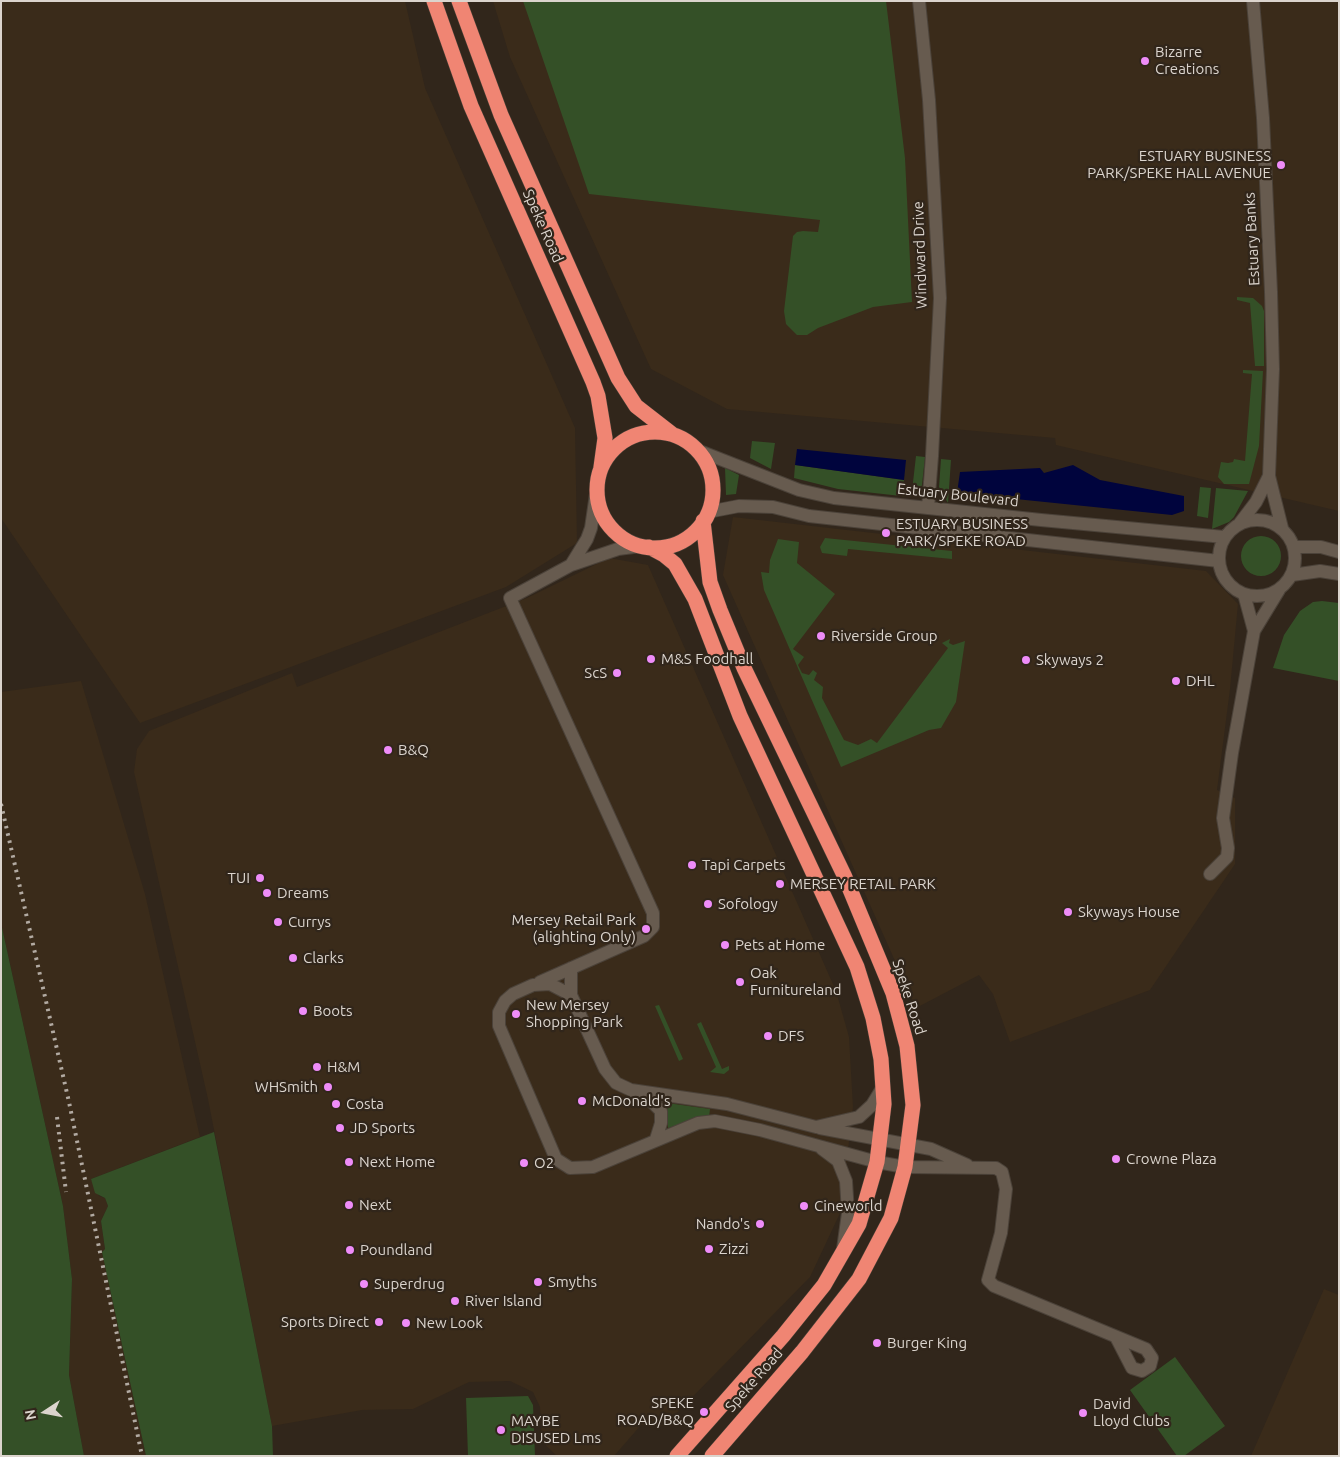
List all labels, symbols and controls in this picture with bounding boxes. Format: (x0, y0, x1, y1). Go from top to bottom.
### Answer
place label: Bizarre Creations (1155, 43, 1219, 78)
marker: Bizarre Creations (1139, 55, 1151, 67)
place label: ESTUARY BUSINESS PARK/SPEKE HALL AVENUE (1087, 147, 1271, 182)
marker: ESTUARY BUSINESS PARK/SPEKE HALL AVENUE (1275, 159, 1287, 171)
street label: Speke Road (519, 186, 567, 266)
street label: Estuary Banks (1241, 192, 1263, 286)
street label: Windward Drive (909, 201, 931, 309)
street label: Estuary Boulevard (896, 480, 1020, 510)
place label: ESTUARY BUSINESS PARK/SPEKE ROAD (896, 515, 1028, 550)
marker: ESTUARY BUSINESS PARK/SPEKE ROAD (880, 527, 892, 539)
place label: Riverside Group (831, 627, 938, 645)
marker: Riverside Group (815, 630, 827, 642)
place label: M&S Foodhall (661, 650, 753, 668)
place label: Skyways 2 (1036, 651, 1104, 669)
marker: M&S Foodhall (645, 653, 657, 665)
marker: Skyways 2 (1020, 654, 1032, 666)
place label: ScS (584, 664, 607, 682)
marker: ScS (611, 667, 623, 679)
place label: DHL (1186, 672, 1215, 690)
marker: DHL (1170, 675, 1182, 687)
place label: B&Q (398, 741, 429, 759)
marker: B&Q (382, 744, 394, 756)
place label: Tapi Carpets (702, 856, 785, 874)
marker: Tapi Carpets (686, 859, 698, 871)
place label: TUI (228, 869, 250, 887)
marker: TUI (254, 872, 266, 884)
place label: MERSEY RETAIL PARK (790, 875, 936, 893)
marker: MERSEY RETAIL PARK (774, 878, 786, 890)
place label: Dreams (277, 884, 329, 902)
marker: Dreams (261, 887, 273, 899)
place label: Sofology (718, 895, 778, 913)
marker: Sofology (702, 898, 714, 910)
place label: Skyways House (1078, 903, 1180, 921)
marker: Skyways House (1062, 906, 1074, 918)
place label: Mersey Retail Park (alighting Only) (512, 911, 636, 946)
place label: Currys (288, 913, 331, 931)
marker: Currys (272, 916, 284, 928)
marker: Mersey Retail Park (alighting Only) (640, 923, 652, 935)
place label: Pets at Home (735, 936, 825, 954)
marker: Pets at Home (719, 939, 731, 951)
place label: Clarks (303, 949, 344, 967)
marker: Clarks (287, 952, 299, 964)
street label: Speke Road (888, 957, 930, 1037)
place label: Oak Furnitureland (750, 964, 842, 999)
marker: Oak Furnitureland (734, 976, 746, 988)
place label: New Mersey Shopping Park (526, 996, 623, 1031)
place label: Boots (313, 1002, 352, 1020)
marker: Boots (297, 1005, 309, 1017)
marker: New Mersey Shopping Park (510, 1008, 522, 1020)
place label: DFS (778, 1027, 804, 1045)
marker: DFS (762, 1030, 774, 1042)
place label: H&M (327, 1058, 360, 1076)
marker: H&M (311, 1061, 323, 1073)
place label: WHSmith (255, 1078, 318, 1096)
marker: WHSmith (322, 1081, 334, 1093)
place label: McDonald's (592, 1092, 670, 1110)
place label: Costa (346, 1095, 384, 1113)
marker: McDonald's (576, 1095, 588, 1107)
marker: Costa (330, 1098, 342, 1110)
place label: JD Sports (350, 1119, 415, 1137)
marker: JD Sports (334, 1122, 346, 1134)
place label: Crowne Plaza (1126, 1150, 1217, 1168)
place label: Next Home (359, 1153, 435, 1171)
marker: Crowne Plaza (1110, 1153, 1122, 1165)
place label: O2 (534, 1154, 554, 1172)
marker: Next Home (343, 1156, 355, 1168)
marker: O2 (518, 1157, 530, 1169)
place label: Next (359, 1196, 391, 1214)
place label: Cineworld (814, 1197, 882, 1215)
marker: Next (343, 1199, 355, 1211)
marker: Cineworld (798, 1200, 810, 1212)
place label: Nando's (696, 1215, 750, 1233)
marker: Nando's (754, 1218, 766, 1230)
place label: Zizzi (719, 1240, 749, 1258)
place label: Poundland (360, 1241, 432, 1259)
marker: Zizzi (703, 1243, 715, 1255)
marker: Poundland (344, 1244, 356, 1256)
place label: Smyths (548, 1273, 597, 1291)
place label: Superdrug (374, 1275, 445, 1293)
marker: Smyths (532, 1276, 544, 1288)
marker: Superdrug (358, 1278, 370, 1290)
place label: River Island (465, 1292, 542, 1310)
marker: River Island (449, 1295, 461, 1307)
place label: Sports Direct (281, 1313, 369, 1331)
place label: New Look (416, 1314, 483, 1332)
marker: Sports Direct (373, 1316, 385, 1328)
marker: New Look (400, 1317, 412, 1329)
place label: Burger King (887, 1334, 967, 1352)
marker: Burger King (871, 1337, 883, 1349)
street label: Speke Road (721, 1344, 787, 1416)
north arrow (20, 1387, 70, 1437)
place label: SPEKE ROAD/B&Q (617, 1394, 694, 1429)
place label: David Lloyd Clubs (1093, 1395, 1170, 1430)
marker: SPEKE ROAD/B&Q (698, 1406, 710, 1418)
marker: David Lloyd Clubs (1077, 1407, 1089, 1419)
text: N (21, 1408, 39, 1422)
place label: MAYBE DISUSED Lms (511, 1412, 601, 1447)
marker: MAYBE DISUSED Lms (495, 1424, 507, 1436)

